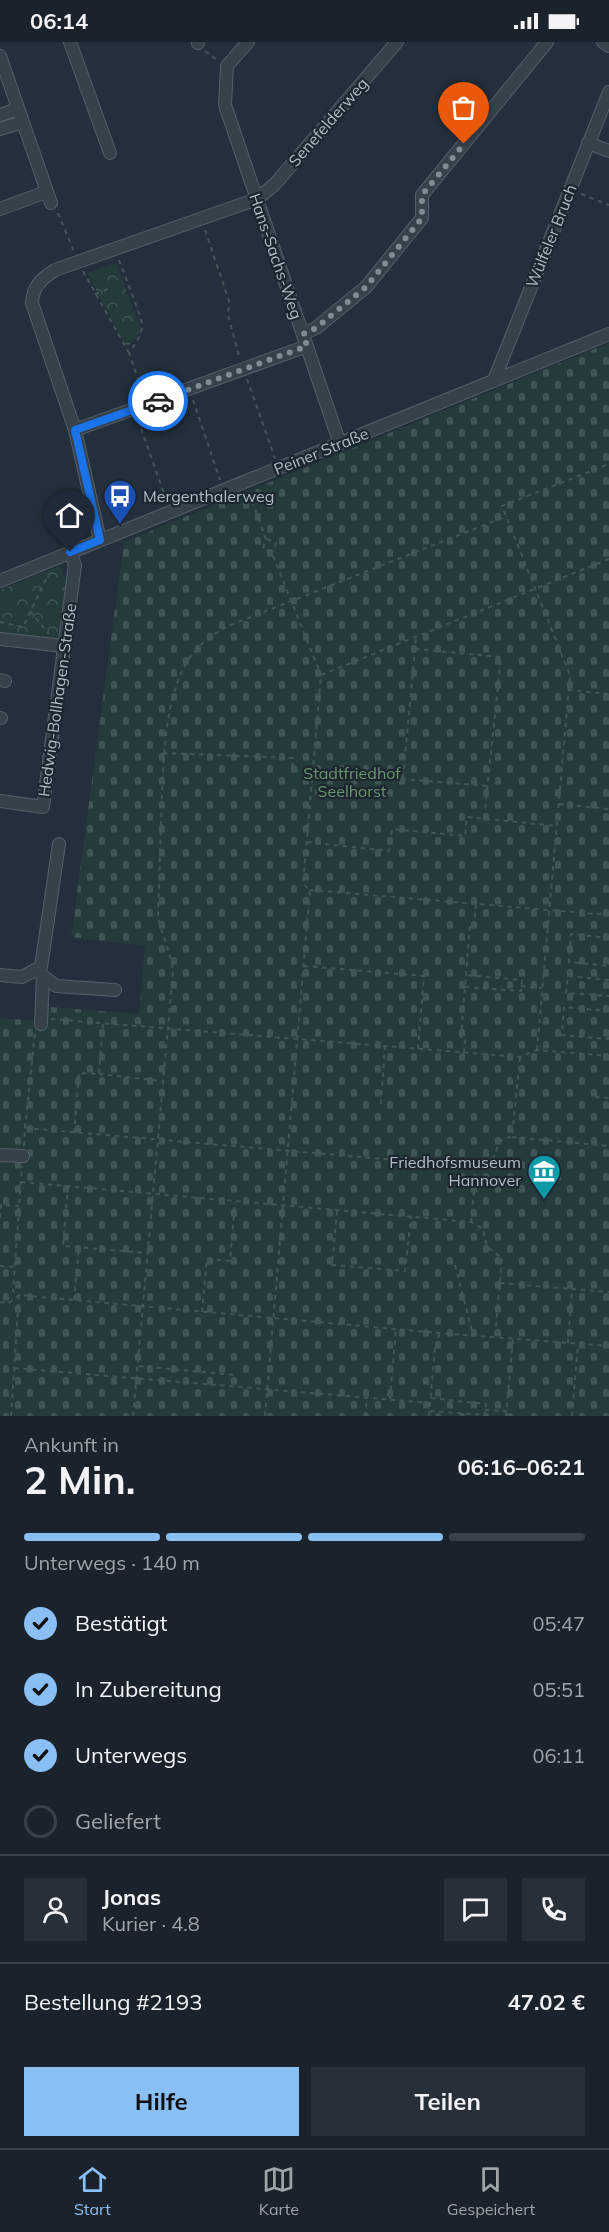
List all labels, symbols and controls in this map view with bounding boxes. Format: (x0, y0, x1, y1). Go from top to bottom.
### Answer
text: 06:14 (30, 7, 88, 35)
street label: Senefelderweg (284, 73, 372, 171)
pin (438, 82, 489, 144)
icon: bag (447, 91, 480, 124)
street label: Wülfeler Bruch (521, 181, 581, 291)
street label: Hans-Sachs-Weg (245, 190, 307, 322)
courier (128, 371, 188, 431)
icon: car (142, 385, 175, 418)
street label: Peiner Straße (271, 423, 371, 479)
bus stop icon: Mergenthalerweg (102, 478, 138, 525)
place label: Mergenthalerweg (143, 486, 274, 506)
pin (44, 490, 95, 552)
icon: home (53, 499, 86, 532)
street label: Hedwig-Bollhagen-Straße (34, 602, 80, 798)
park label: Stadtfriedhof Seelhorst (303, 763, 401, 801)
place label: Friedhofsmuseum Hannover (389, 1152, 521, 1190)
museum icon: Friedhofsmuseum Hannover (526, 1153, 562, 1200)
text: Ankunft in (24, 1432, 119, 1457)
text: 06:16–06:21 (457, 1453, 585, 1481)
text: 2 Min. (24, 1455, 135, 1504)
text: Unterwegs · 140 m (24, 1550, 200, 1575)
icon: check (24, 1607, 57, 1640)
text: Bestätigt (75, 1609, 168, 1637)
text: 05:47 (532, 1611, 585, 1636)
icon: check (24, 1673, 57, 1706)
text: In Zubereitung (75, 1675, 222, 1703)
text: 05:51 (532, 1677, 585, 1702)
icon: check (24, 1739, 57, 1772)
text: Unterwegs (75, 1741, 187, 1769)
text: 06:11 (532, 1743, 585, 1768)
text: Geliefert (75, 1807, 161, 1835)
button: person (24, 1878, 87, 1941)
button: chat (444, 1878, 507, 1941)
button: phone (522, 1878, 585, 1941)
text: Jonas (102, 1883, 161, 1911)
text: Kurier · 4.8 (102, 1911, 200, 1936)
text: Bestellung #2193 (24, 1988, 202, 2016)
text: 47.02 € (508, 1988, 585, 2016)
button: Hilfe (24, 2067, 299, 2136)
button: Teilen (311, 2067, 585, 2136)
tab: Start (74, 2163, 111, 2219)
tab: Karte (259, 2163, 299, 2219)
tab: Gespeichert (447, 2163, 535, 2219)

